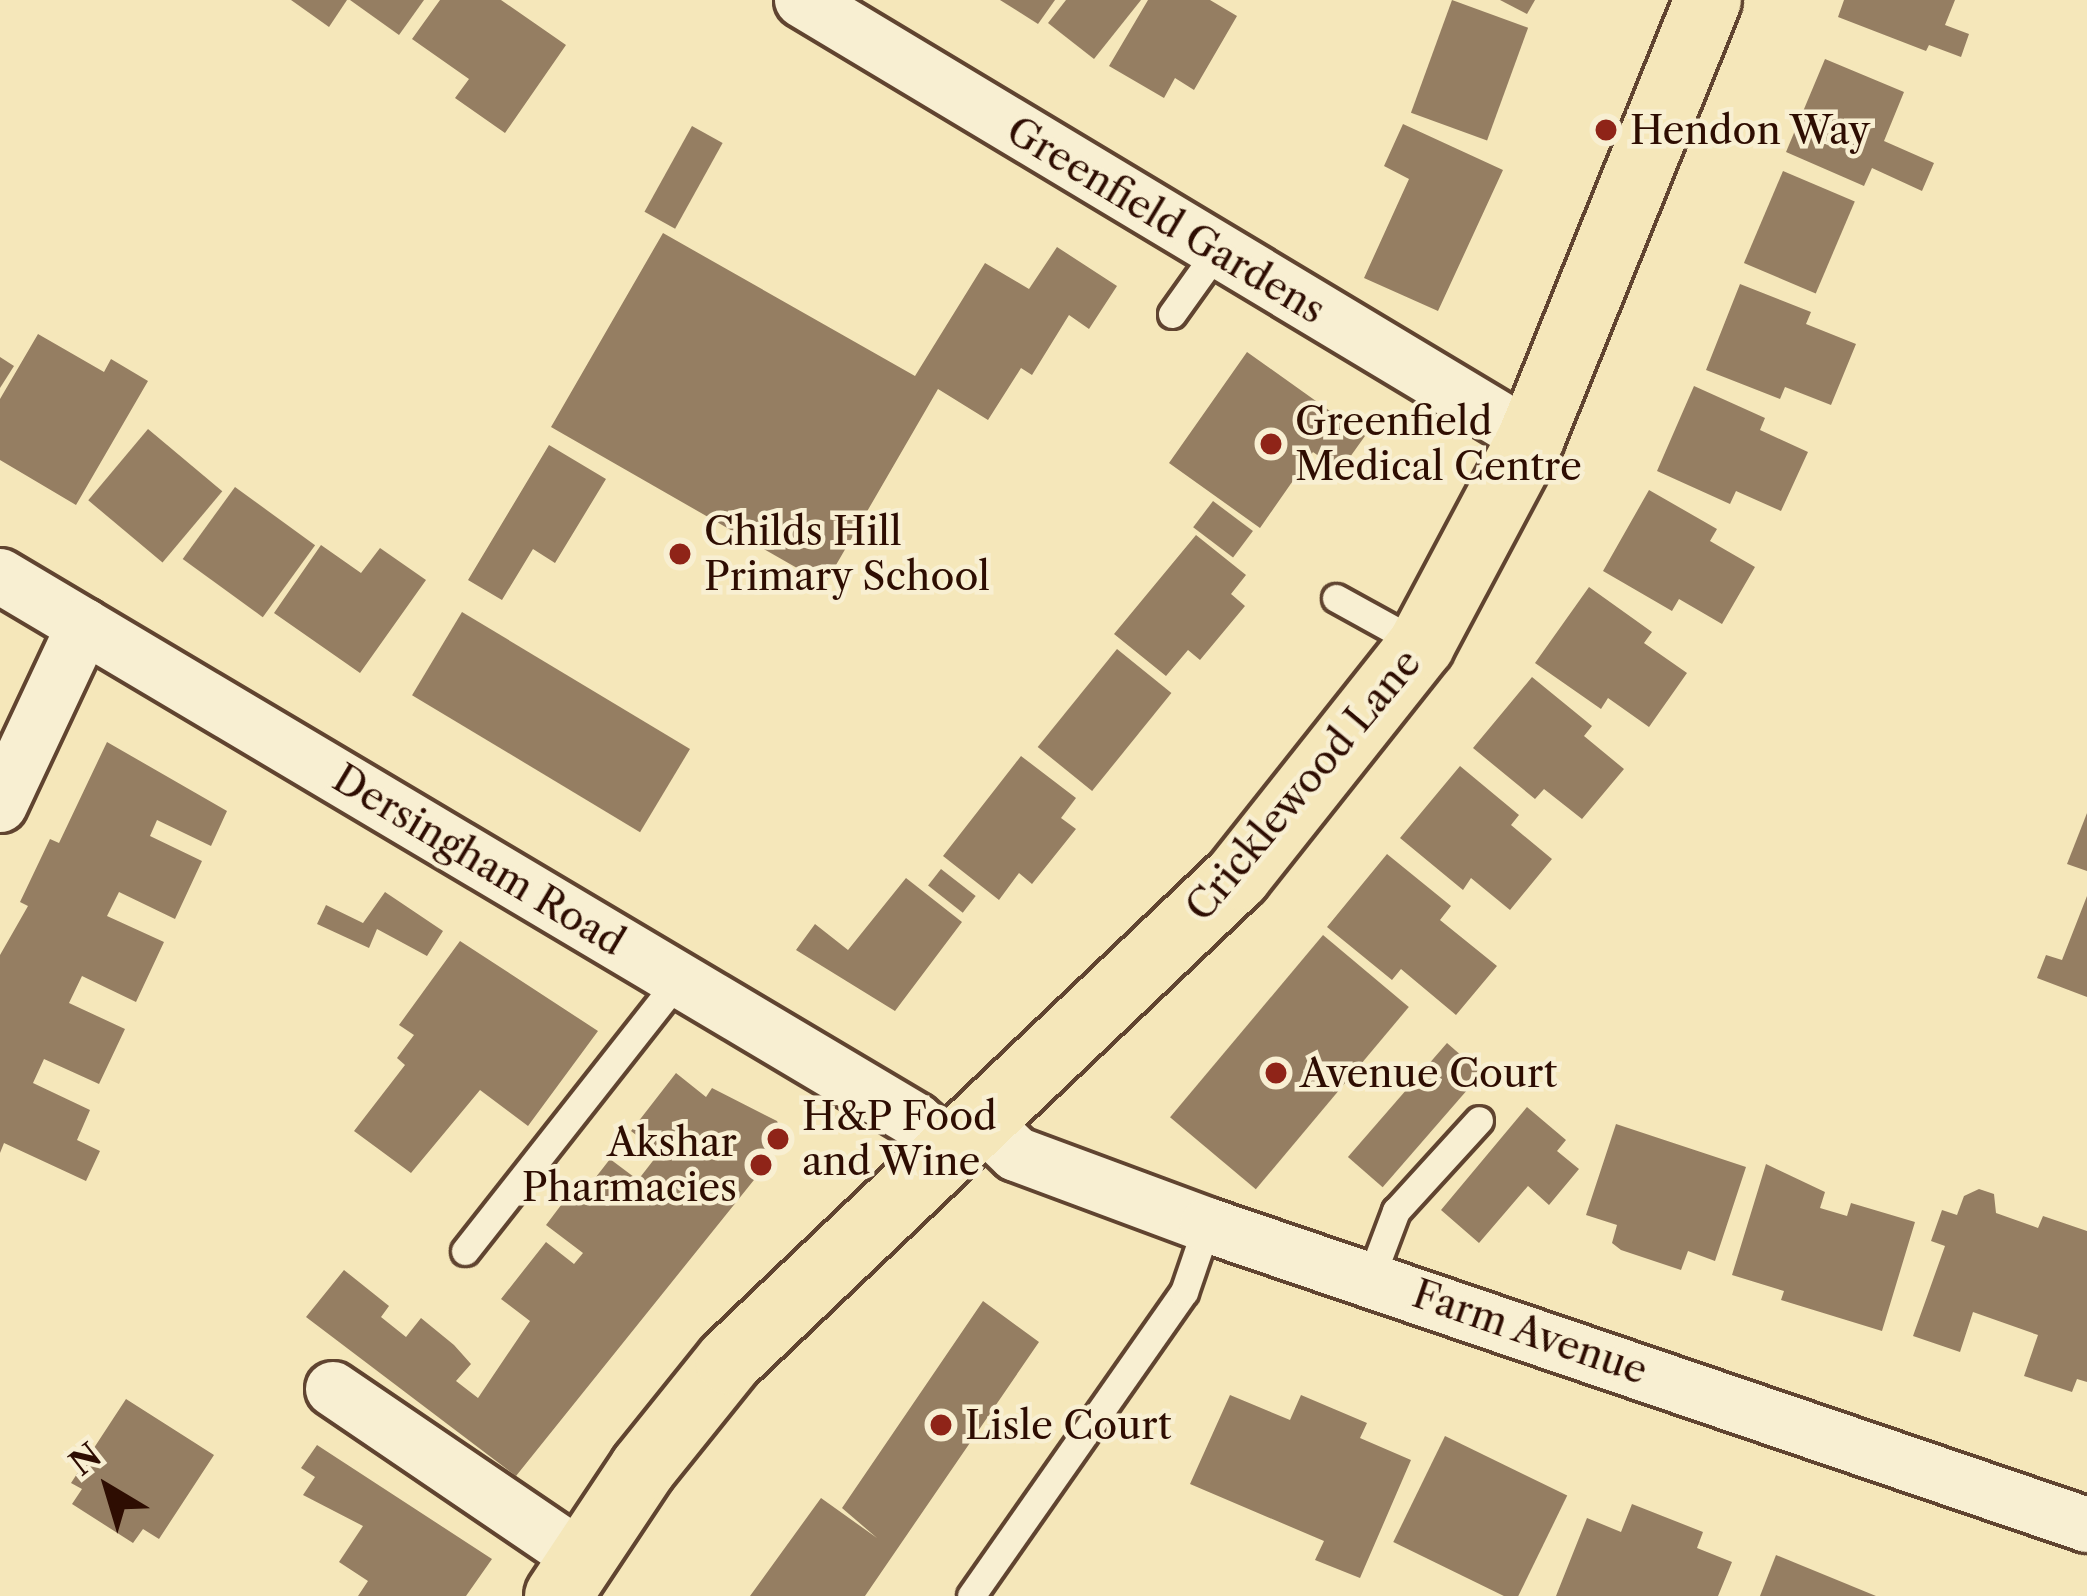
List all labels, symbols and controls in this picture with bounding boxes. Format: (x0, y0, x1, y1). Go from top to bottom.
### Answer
street label: Greenfield Gardens (999, 107, 1333, 333)
place label: Hendon Way (1630, 107, 1872, 153)
marker: Hendon Way (1593, 117, 1619, 143)
place label: Greenfield Medical Centre (1295, 399, 1582, 490)
marker: Greenfield Medical Centre (1258, 431, 1284, 457)
place label: Childs Hill Primary School (704, 509, 991, 600)
marker: Childs Hill Primary School (667, 541, 693, 567)
street label: Cricklewood Lane (1176, 640, 1430, 930)
street label: Dersingham Road (325, 754, 633, 966)
place label: Avenue Court (1300, 1050, 1557, 1096)
marker: Avenue Court (1263, 1060, 1289, 1086)
place label: H&P Food and Wine (802, 1094, 998, 1185)
place label: Akshar Pharmacies (522, 1120, 737, 1211)
marker: H&P Food and Wine (765, 1126, 791, 1152)
marker: Akshar Pharmacies (748, 1152, 774, 1178)
street label: Farm Avenue (1406, 1270, 1654, 1394)
place label: Lisle Court (965, 1402, 1171, 1448)
marker: Lisle Court (928, 1412, 954, 1438)
north arrow (48, 1428, 168, 1548)
text: N (62, 1434, 109, 1484)

